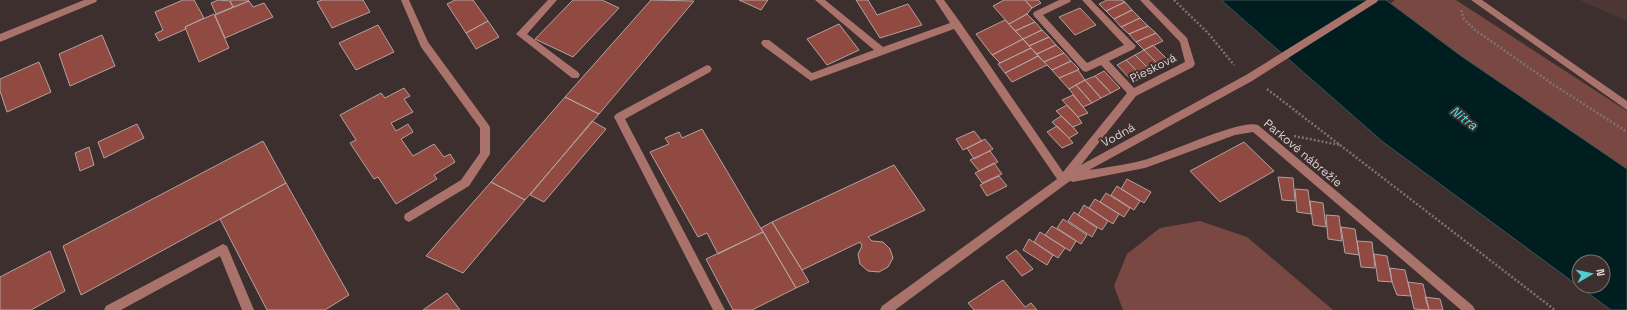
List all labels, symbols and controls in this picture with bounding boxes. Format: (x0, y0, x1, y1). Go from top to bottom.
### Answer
street label: Piesková (1127, 49, 1179, 86)
water label: Nitra (1447, 102, 1481, 134)
street label: Parkové nábrežie (1260, 115, 1346, 191)
street label: Vodná (1098, 119, 1138, 151)
north arrow (1571, 254, 1611, 294)
text: N (1593, 268, 1608, 277)

